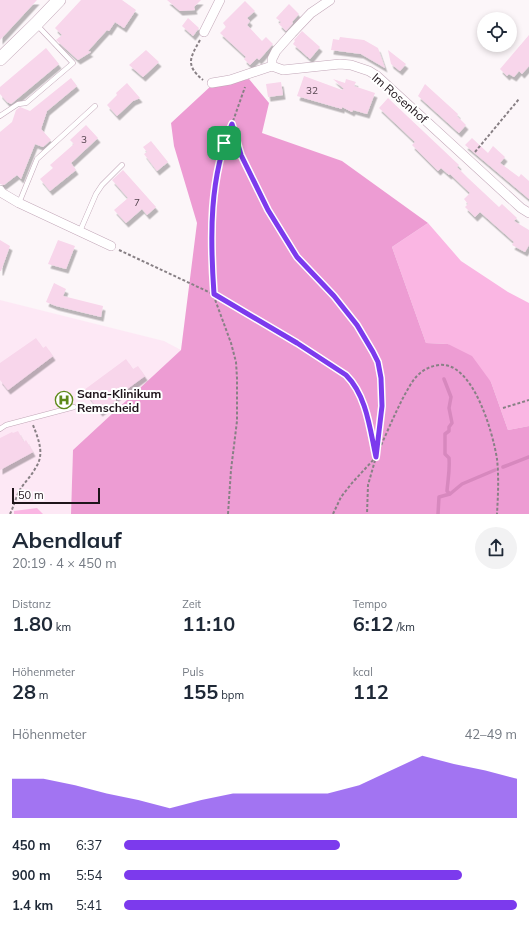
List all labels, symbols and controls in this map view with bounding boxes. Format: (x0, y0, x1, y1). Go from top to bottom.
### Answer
map controls (477, 12, 517, 52)
button: locate (477, 12, 517, 52)
street label: Im Rosenhof (369, 70, 432, 127)
house number: 32 (306, 84, 318, 97)
pin (207, 126, 241, 160)
icon: arrive (213, 132, 235, 154)
house number: 3 (81, 133, 87, 146)
house number: 7 (134, 196, 140, 209)
place label: Sana-Klinikum Remscheid (77, 386, 162, 415)
hospital icon: Sana-Klinikum Remscheid (54, 390, 74, 410)
scale bar (12, 486, 100, 505)
text: 50 m (18, 488, 44, 502)
text: Abendlauf (12, 526, 122, 554)
button: share (475, 527, 517, 569)
text: 20:19 · 4 × 450 m (12, 555, 117, 571)
text: Distanz (12, 597, 51, 611)
text: Zeit (182, 597, 201, 611)
text: Tempo (353, 597, 387, 611)
text: 1.80 (12, 611, 53, 636)
text: 11:10 (182, 611, 235, 636)
text: 6:12 (353, 611, 394, 636)
text: km (53, 620, 71, 634)
text: /km (394, 620, 415, 634)
text: Höhenmeter (12, 665, 75, 679)
text: Puls (182, 665, 204, 679)
text: kcal (353, 665, 373, 679)
text: 28 (12, 679, 36, 704)
text: 155 (182, 679, 218, 704)
text: 112 (353, 679, 389, 704)
text: m (36, 688, 49, 702)
text: bpm (218, 688, 244, 702)
text: Höhenmeter (12, 726, 86, 742)
text: 42–49 m (464, 726, 517, 742)
text: 450 m (12, 837, 51, 853)
text: 6:37 (76, 837, 102, 853)
text: 900 m (12, 867, 51, 883)
text: 5:54 (76, 867, 102, 883)
text: 1.4 km (12, 897, 53, 913)
text: 5:41 (76, 897, 102, 913)

